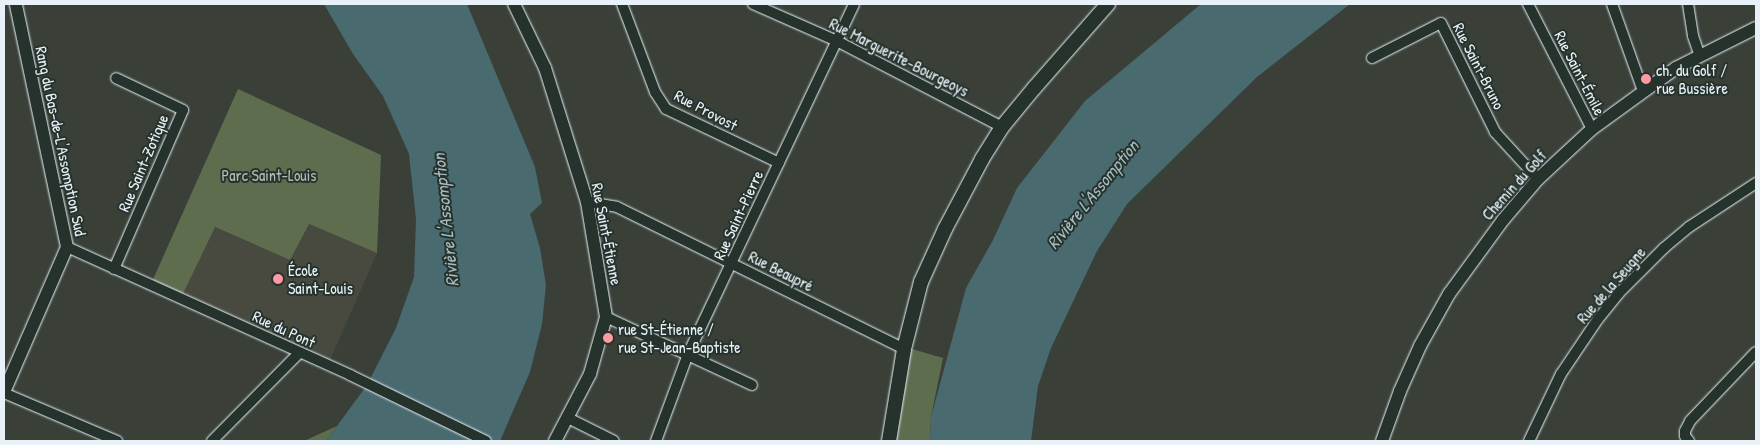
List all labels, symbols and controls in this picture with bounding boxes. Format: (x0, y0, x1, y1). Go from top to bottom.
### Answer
street label: Rue Marguerite-Bourgeoys (826, 14, 972, 100)
street label: Rue Saint-Bruno (1449, 20, 1509, 112)
street label: Rue Saint-Émile (1551, 28, 1609, 118)
street label: Rang du Bas-de-L'Assomption Sud (32, 44, 90, 238)
place label: ch. du Golf / rue Bussière (1656, 60, 1728, 98)
marker: ch. du Golf / rue Bussière (1640, 73, 1652, 85)
street label: Rue Provost (671, 85, 741, 135)
street label: Rue Saint-Zotique (114, 111, 172, 215)
water label: Rivière L'Assomption (1042, 136, 1144, 254)
street label: Chemin du Golf (1478, 146, 1550, 224)
water label: Rivière L'Assomption (428, 152, 464, 288)
park label: Parc Saint-Louis (222, 165, 316, 185)
street label: Rue Saint-Pierre (709, 167, 767, 263)
street label: Rue Saint-Étienne (588, 181, 626, 287)
street label: Rue de la Seugne (1573, 243, 1649, 327)
street label: Rue Beaupré (745, 247, 817, 295)
place label: École Saint-Louis (288, 260, 353, 298)
marker: École Saint-Louis (272, 273, 284, 285)
street label: Rue du Pont (250, 306, 318, 352)
place label: rue St-Étienne / rue St-Jean-Baptiste (618, 319, 741, 357)
marker: rue St-Étienne / rue St-Jean-Baptiste (602, 332, 614, 344)

